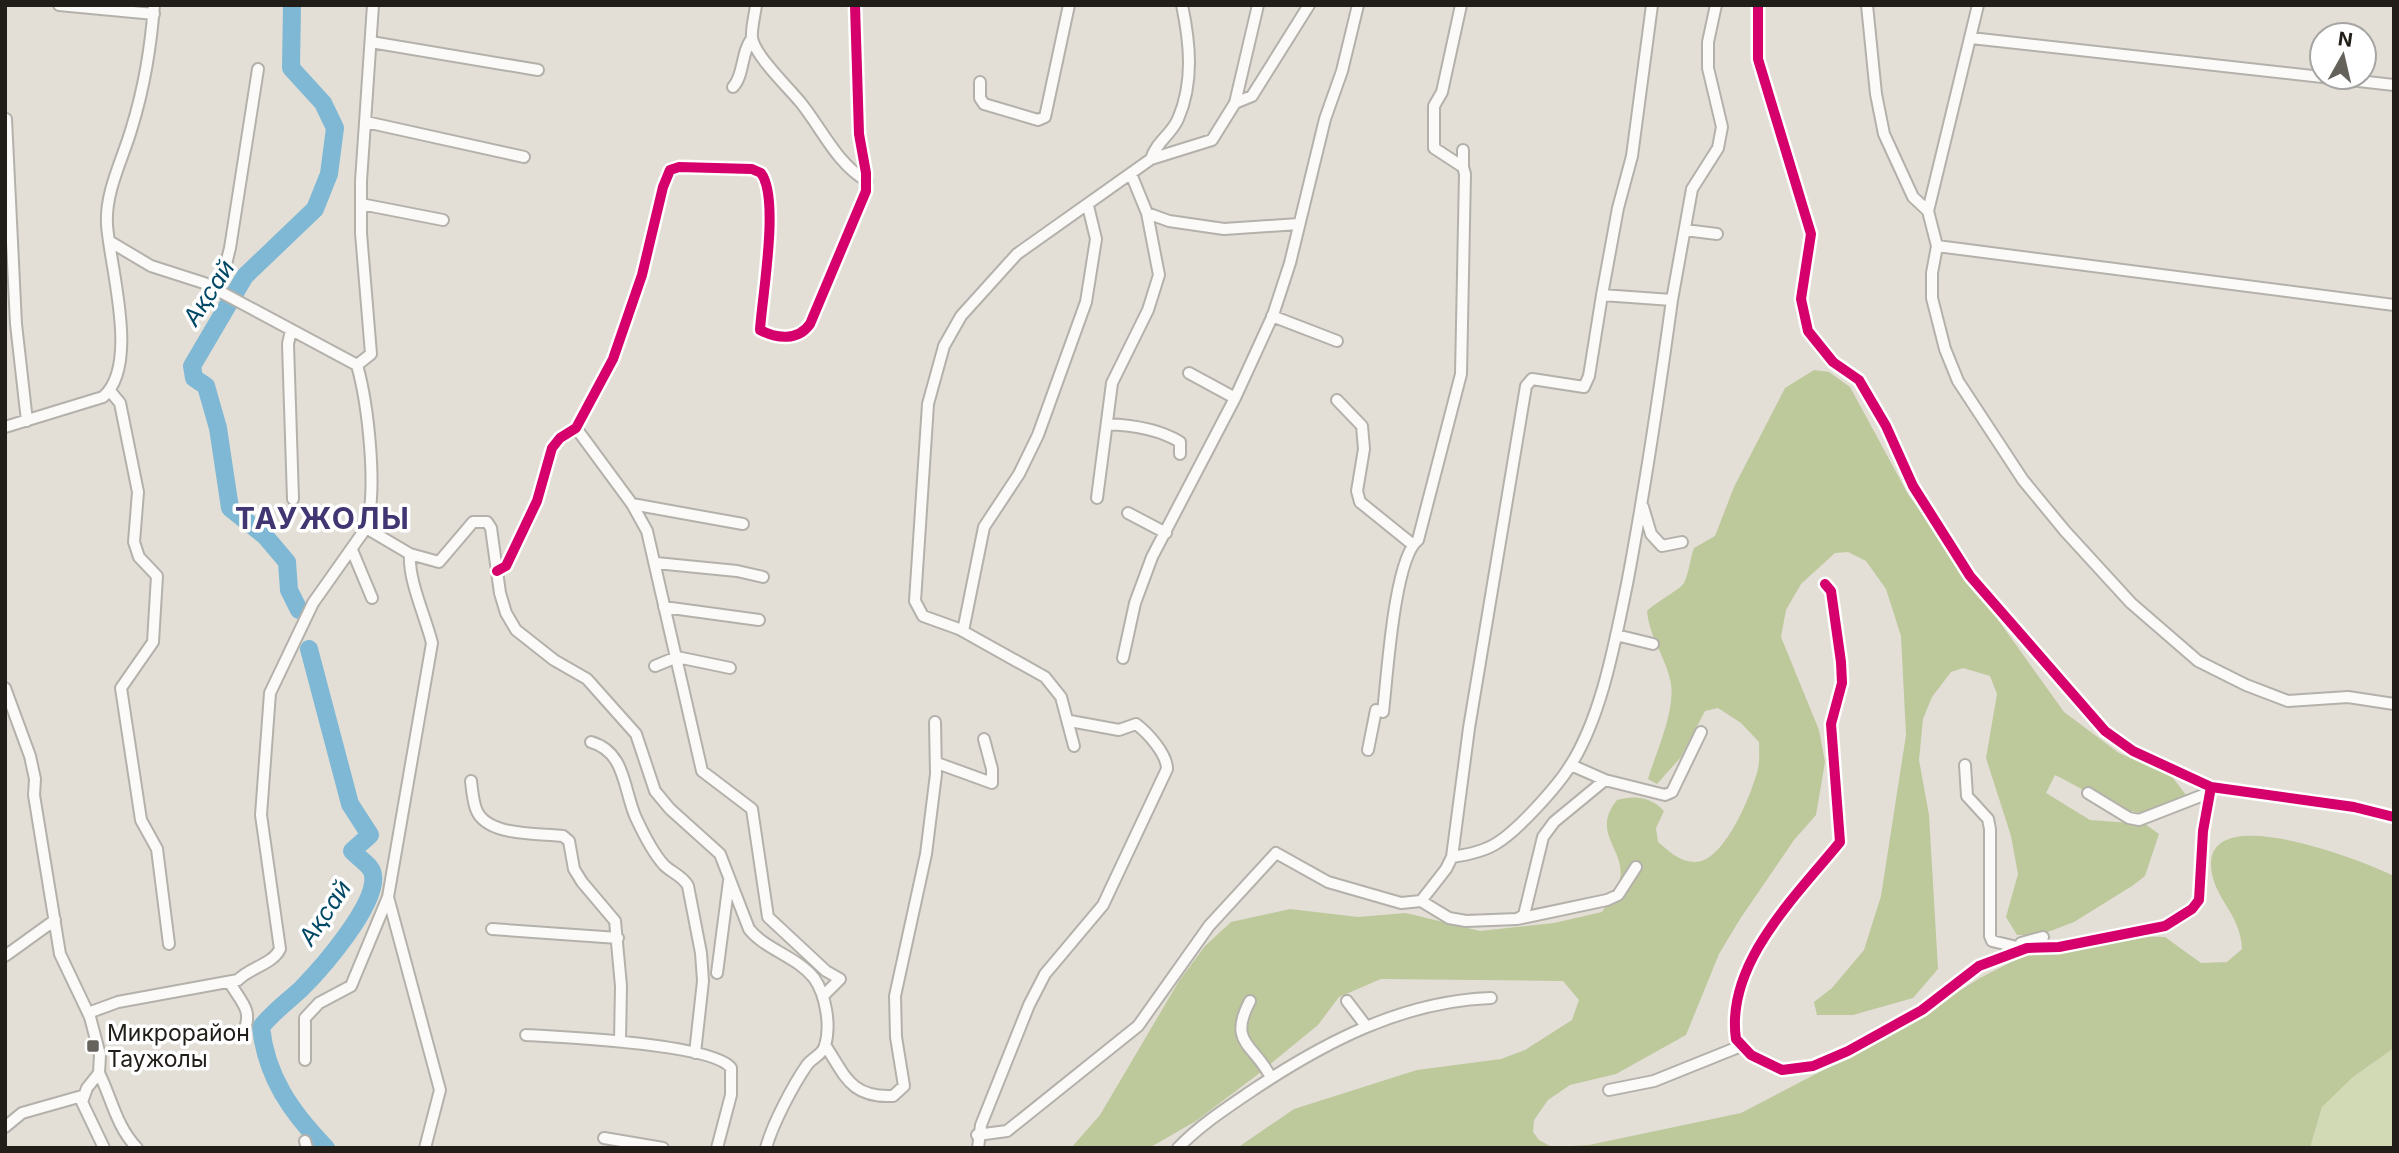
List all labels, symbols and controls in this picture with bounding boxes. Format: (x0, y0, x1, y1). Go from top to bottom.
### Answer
north arrow (2308, 21, 2378, 91)
text: N (2337, 27, 2354, 52)
water label: Ақсай (176, 254, 240, 332)
district label: ТАУЖОЛЫ (235, 500, 411, 536)
water label: Ақсай (292, 875, 357, 952)
place label: Микрорайон Таужолы (107, 1019, 250, 1073)
marker: Микрорайон Таужолы (85, 1038, 101, 1054)

